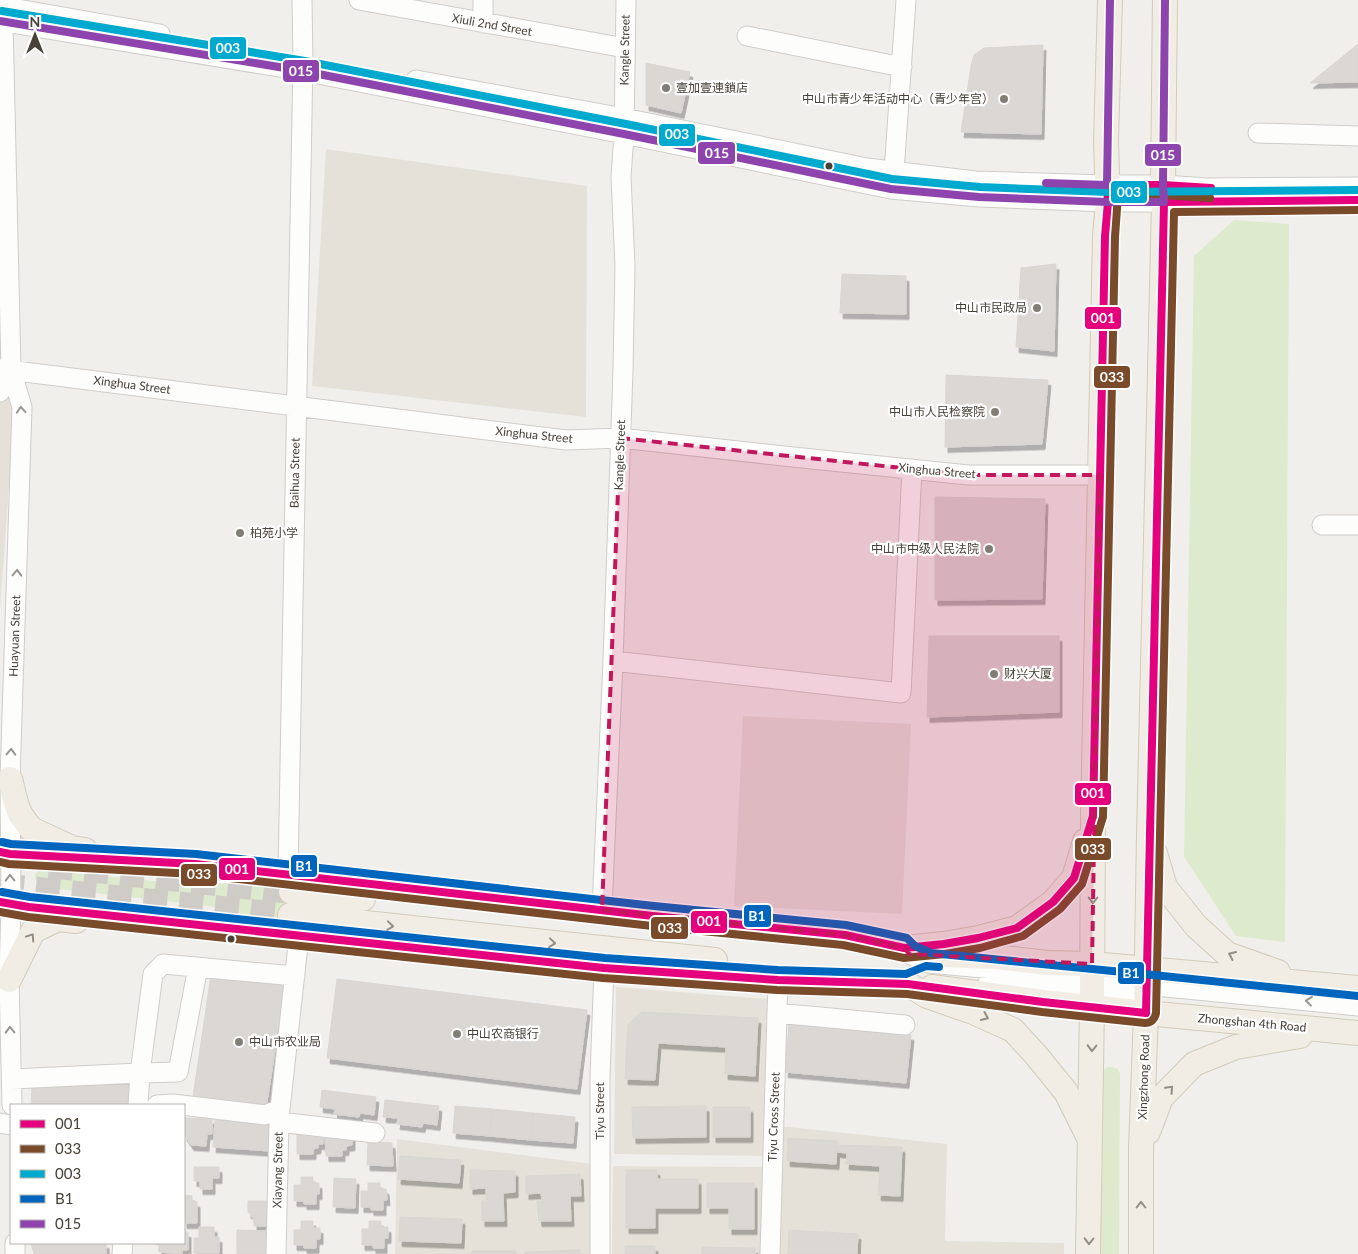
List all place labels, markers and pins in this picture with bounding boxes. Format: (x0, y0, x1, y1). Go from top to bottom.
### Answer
place label: 壹加壹連鎖店 (676, 80, 748, 95)
marker: 壹加壹連鎖店 (660, 82, 672, 94)
place label: 中山市青少年活动中心（青少年宫） (802, 91, 994, 106)
marker: 中山市青少年活动中心（青少年宫） (998, 93, 1010, 105)
unlabelled marker (824, 161, 834, 171)
place label: 中山市民政局 (955, 300, 1027, 315)
marker: 中山市民政局 (1031, 302, 1043, 314)
place label: 中山市人民检察院 (889, 404, 985, 419)
marker: 中山市人民检察院 (989, 406, 1001, 418)
place label: 柏苑小学 (250, 525, 298, 540)
marker: 柏苑小学 (234, 527, 246, 539)
place label: 中山市中级人民法院 (871, 541, 979, 556)
marker: 中山市中级人民法院 (983, 543, 995, 555)
place label: 财兴大厦 (1004, 666, 1052, 681)
marker: 财兴大厦 (988, 668, 1000, 680)
unlabelled marker (226, 934, 236, 944)
place label: 中山农商银行 (467, 1026, 539, 1041)
marker: 中山农商银行 (451, 1028, 463, 1040)
place label: 中山市农业局 (249, 1034, 321, 1049)
marker: 中山市农业局 (233, 1036, 245, 1048)

